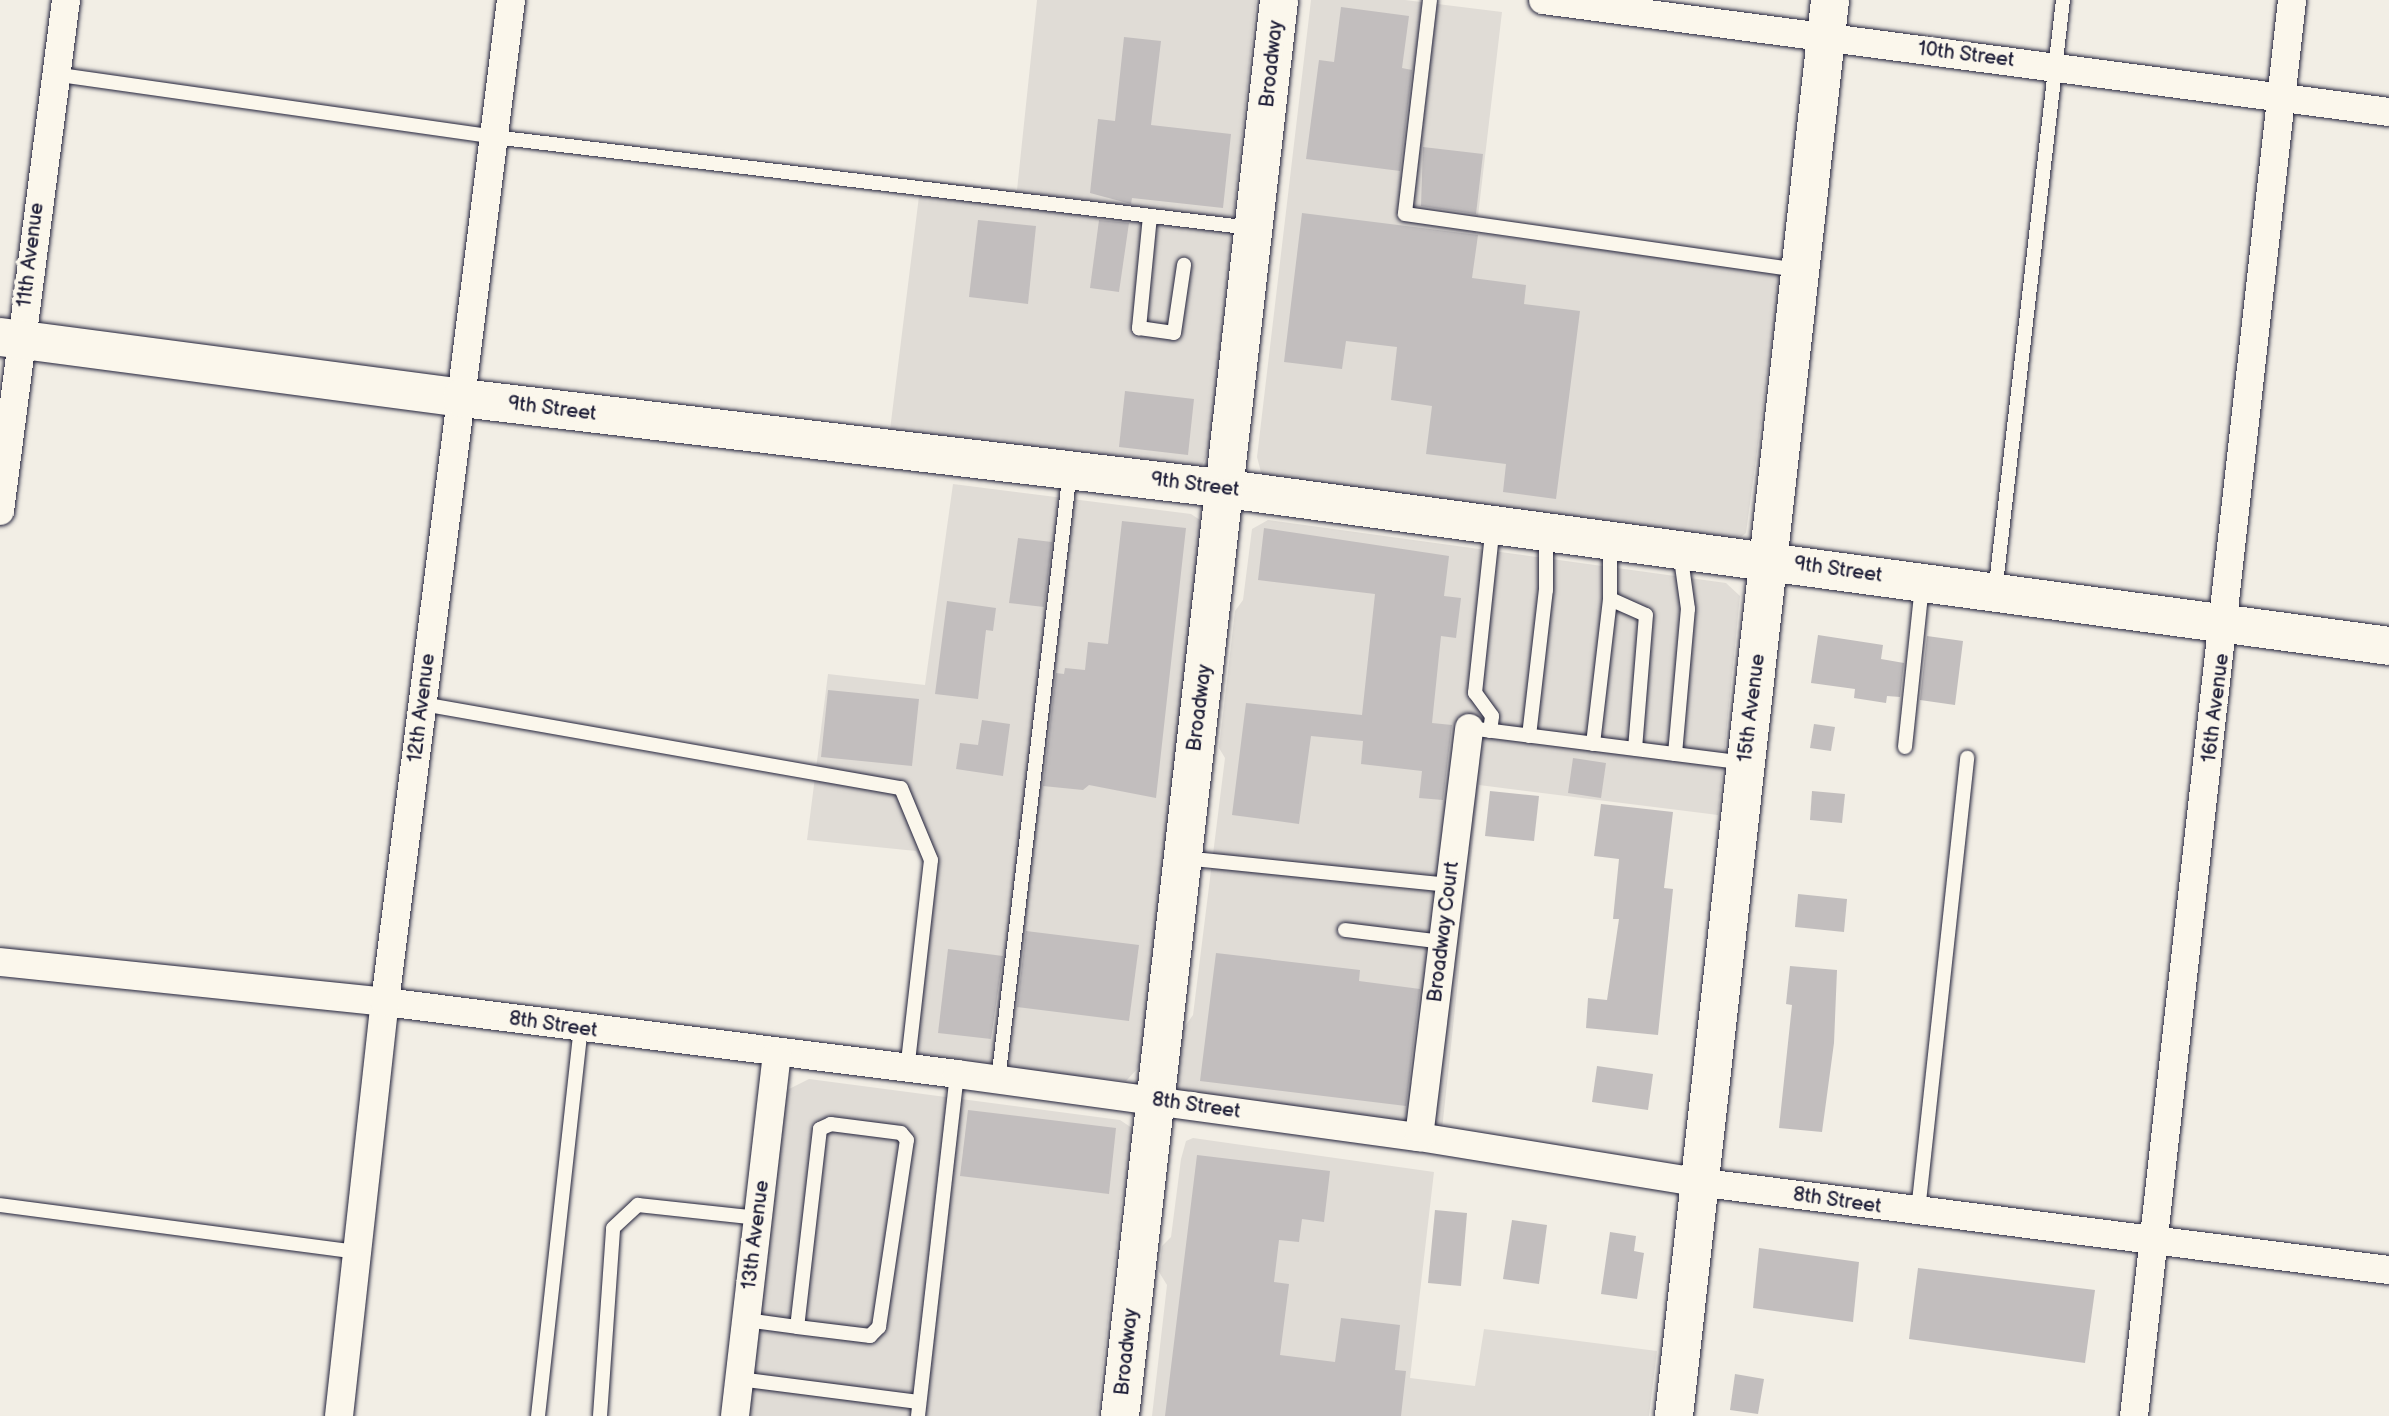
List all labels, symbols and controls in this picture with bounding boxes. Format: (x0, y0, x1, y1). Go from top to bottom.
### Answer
street label: Broadway (1255, 19, 1289, 109)
street label: 10th Street (1916, 37, 2016, 73)
street label: 11th Avenue (13, 201, 49, 309)
street label: 9th Street (506, 392, 598, 426)
street label: 9th Street (1149, 468, 1241, 502)
street label: 9th Street (1792, 552, 1884, 588)
street label: 12th Avenue (403, 652, 441, 764)
street label: 15th Avenue (1733, 652, 1771, 764)
street label: 16th Avenue (2197, 652, 2235, 764)
street label: Broadway (1183, 663, 1217, 753)
street label: Broadway Court (1423, 860, 1465, 1004)
street label: 8th Street (507, 1007, 599, 1043)
street label: 8th Street (1150, 1088, 1242, 1124)
street label: 13th Avenue (737, 1179, 775, 1291)
street label: 8th Street (1791, 1183, 1883, 1219)
street label: Broadway (1110, 1307, 1144, 1397)

